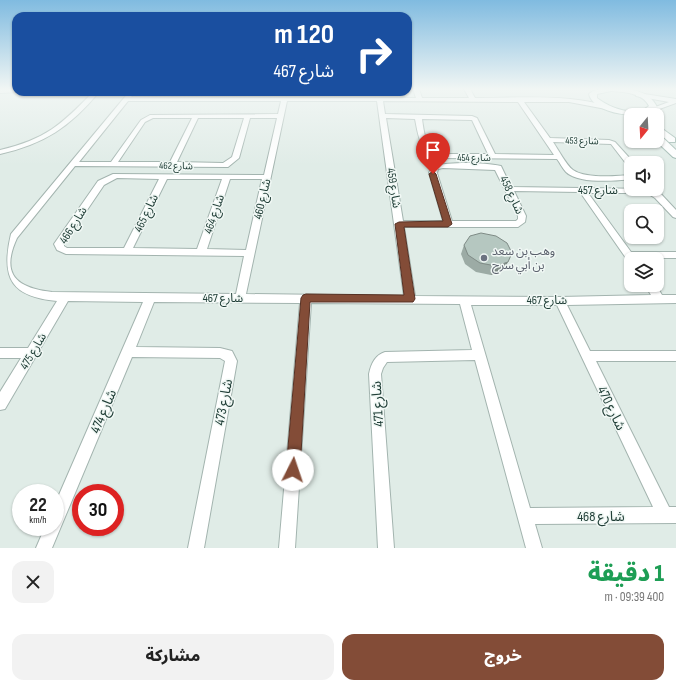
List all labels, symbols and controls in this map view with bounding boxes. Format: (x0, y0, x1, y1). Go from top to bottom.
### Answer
text: 120 m (274, 18, 334, 51)
icon: right (348, 28, 400, 80)
text: شارع 467 (273, 61, 334, 82)
north arrow (624, 108, 664, 148)
map controls (624, 108, 664, 292)
pin (416, 133, 450, 174)
street label: شارع 453 (565, 135, 599, 148)
icon: arrive (422, 139, 444, 161)
street label: شارع 454 (457, 152, 491, 165)
button: sound (624, 156, 664, 196)
street label: شارع 462 (159, 160, 193, 173)
street label: شارع 459 (382, 167, 404, 209)
street label: شارع 458 (495, 174, 527, 217)
street label: شارع 460 (251, 177, 275, 221)
street label: شارع 457 (578, 183, 618, 199)
street label: شارع 465 (131, 192, 163, 235)
street label: شارع 464 (201, 192, 229, 236)
street label: شارع 466 (56, 204, 91, 247)
button: search (624, 204, 664, 244)
place label: وهب بن سعد بن أبي سرح (492, 244, 555, 275)
button: layers (624, 252, 664, 292)
marker: وهب بن سعد بن أبي سرح (479, 253, 489, 263)
street label: شارع 467 (203, 291, 243, 307)
street label: شارع 467 (527, 293, 567, 309)
street label: شارع 475 (17, 330, 51, 373)
street label: شارع 473 (211, 378, 238, 427)
street label: شارع 471 (368, 381, 389, 427)
street label: شارع 470 (592, 383, 630, 434)
street label: شارع 474 (87, 387, 122, 436)
position arrow (272, 449, 314, 491)
speed limit sign: 30 (72, 484, 124, 536)
text: 22 (29, 493, 47, 517)
street label: شارع 468 (577, 508, 625, 527)
text: km/h (29, 514, 47, 526)
text: 1 دقيقة (588, 559, 664, 588)
button: close (12, 561, 54, 603)
text: 400 m · 09:39 (605, 589, 664, 605)
button: مشاركة (12, 634, 334, 680)
button: خروج (342, 634, 664, 680)

